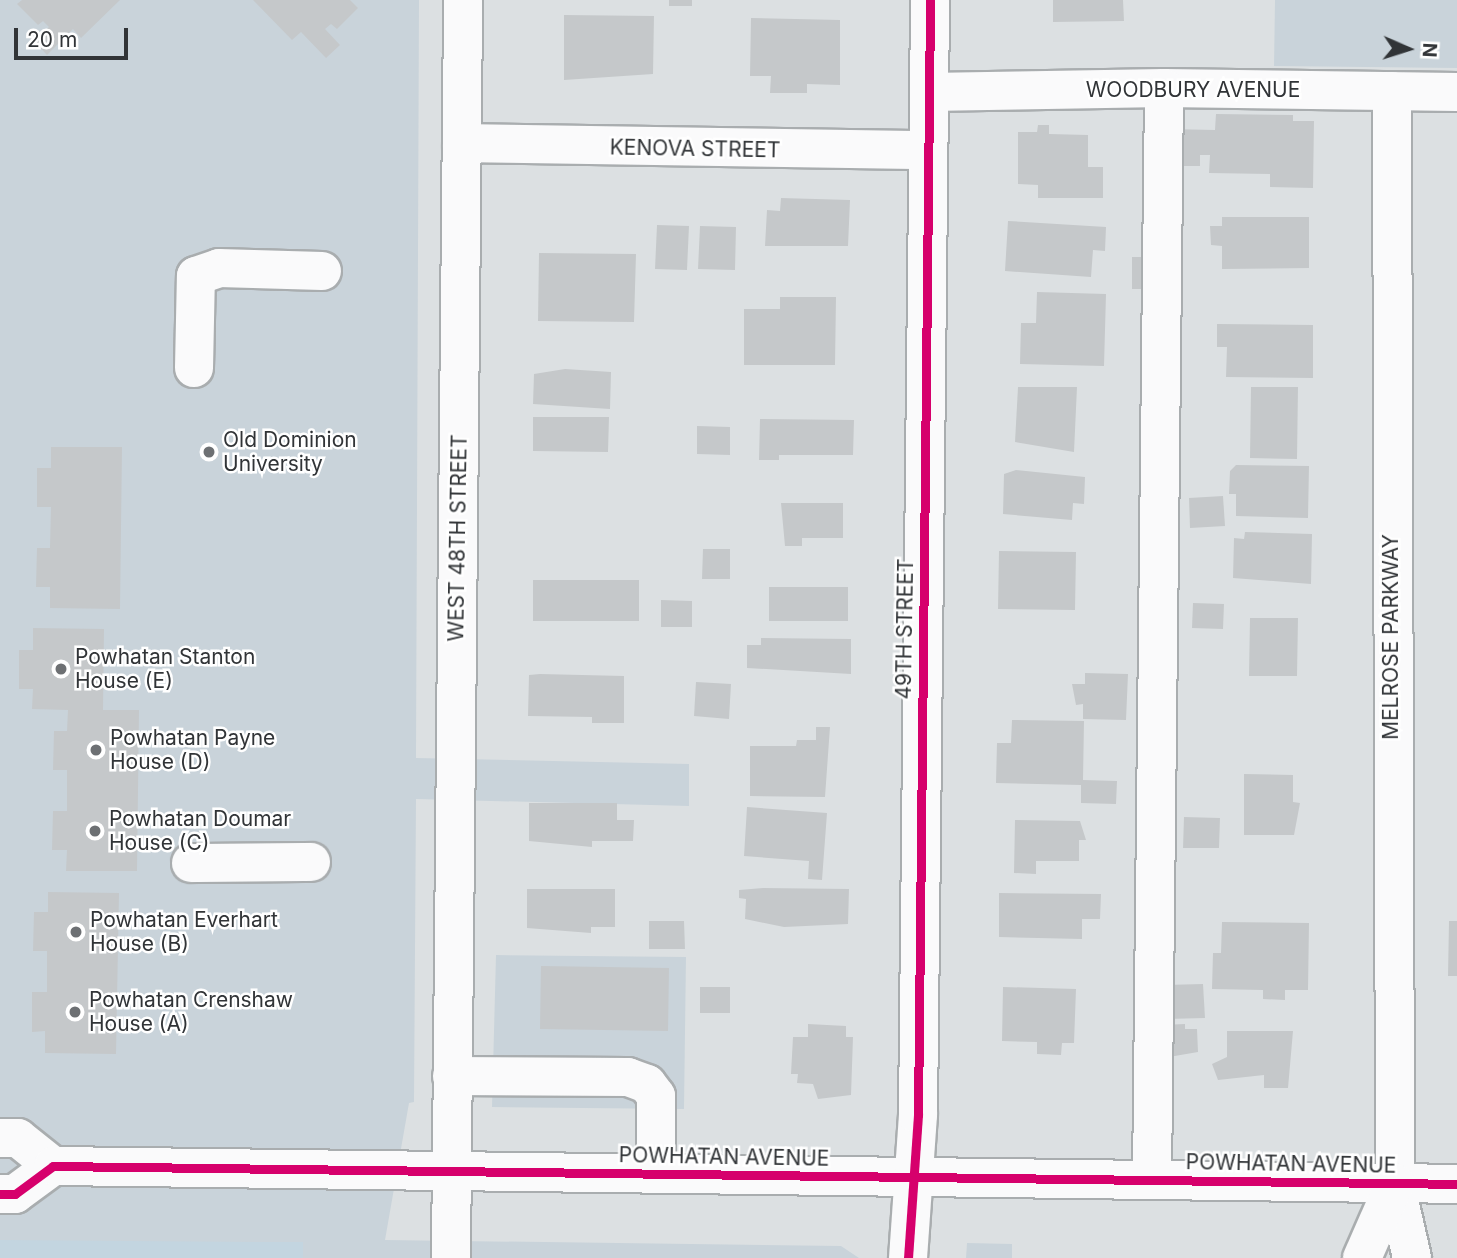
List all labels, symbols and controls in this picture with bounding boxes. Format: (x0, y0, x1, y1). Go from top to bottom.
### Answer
scale bar (18, 14, 131, 58)
north arrow (1373, 14, 1443, 84)
text: 20 m (27, 27, 77, 52)
text: N (1418, 42, 1441, 58)
street label: WOODBURY AVENUE (1086, 77, 1300, 103)
street label: KENOVA STREET (609, 135, 781, 163)
place label: Old Dominion University (223, 427, 357, 477)
street label: WEST 48TH STREET (444, 434, 472, 642)
marker: Old Dominion University (201, 444, 217, 460)
street label: MELROSE PARKWAY (1378, 534, 1404, 740)
street label: 49TH STREET (891, 558, 919, 700)
place label: Powhatan Stanton House (E) (75, 644, 255, 694)
marker: Powhatan Stanton House (E) (53, 661, 69, 677)
place label: Powhatan Payne House (D) (110, 725, 275, 775)
marker: Powhatan Payne House (D) (88, 742, 104, 758)
place label: Powhatan Doumar House (C) (109, 806, 291, 856)
marker: Powhatan Doumar House (C) (87, 823, 103, 839)
place label: Powhatan Everhart House (B) (90, 907, 278, 957)
marker: Powhatan Everhart House (B) (68, 924, 84, 940)
place label: Powhatan Crenshaw House (A) (89, 987, 293, 1037)
marker: Powhatan Crenshaw House (A) (67, 1004, 83, 1020)
street label: POWHATAN AVENUE (618, 1143, 830, 1171)
street label: POWHATAN AVENUE (1185, 1150, 1397, 1178)

